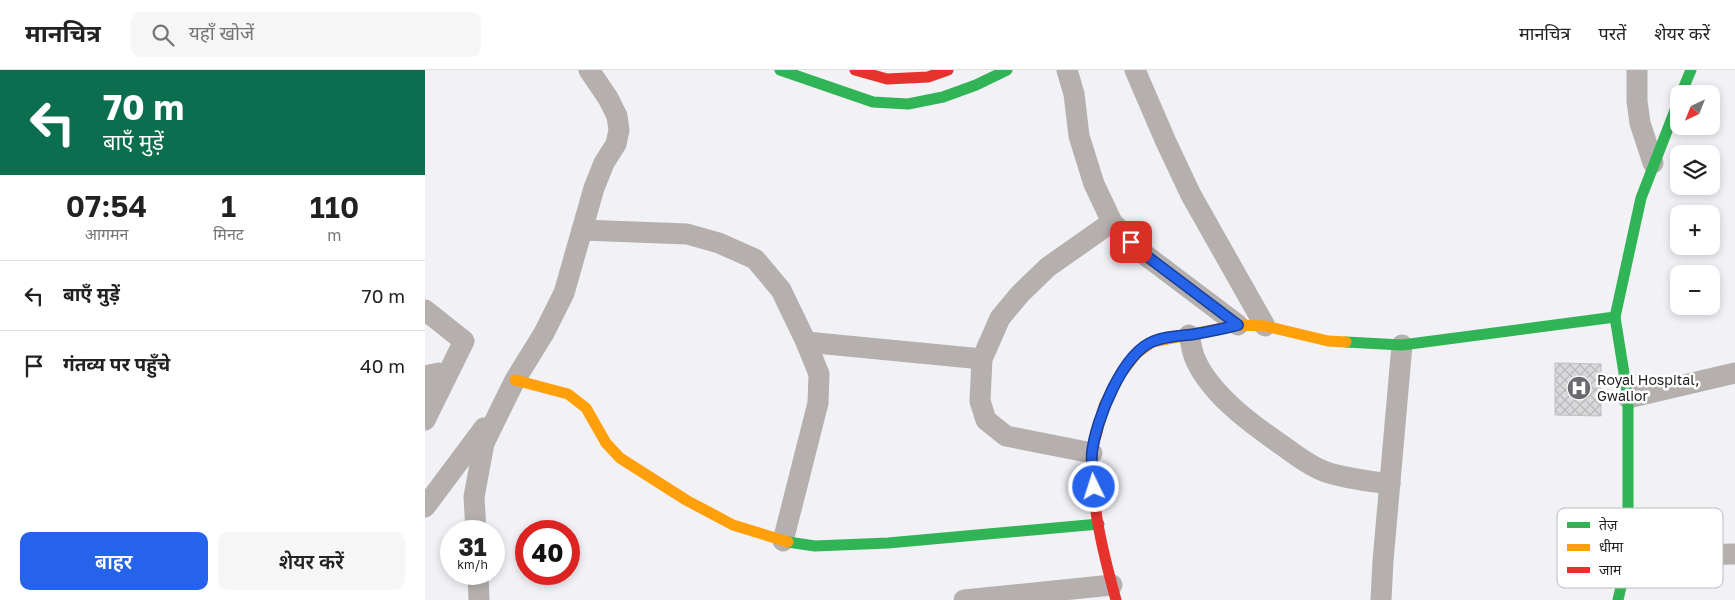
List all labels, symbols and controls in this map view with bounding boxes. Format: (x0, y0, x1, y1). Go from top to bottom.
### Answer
search box (131, 12, 481, 57)
text: मानचित्र (25, 18, 101, 47)
icon: search (149, 21, 177, 49)
text: यहाँ खोजें (189, 21, 254, 44)
text: मानचित्र (1519, 22, 1570, 44)
text: परतें (1598, 22, 1626, 44)
text: शेयर करें (1654, 22, 1710, 44)
north arrow (1670, 85, 1720, 135)
map controls (1670, 85, 1720, 315)
text: 70 m (103, 86, 184, 128)
icon: left (20, 90, 85, 155)
text: बाएँ मुड़ें (103, 128, 164, 155)
button: layers (1670, 145, 1720, 195)
text: 07:54 (66, 188, 147, 224)
text: 1 (221, 188, 236, 224)
text: 110 (310, 189, 359, 225)
button: + (1670, 205, 1720, 255)
pin (1110, 221, 1152, 263)
text: आगमन (85, 224, 129, 244)
text: मिनट (213, 224, 244, 244)
text: m (327, 225, 342, 245)
icon: arrive (1117, 228, 1145, 256)
button: − (1670, 265, 1720, 315)
icon: left (20, 282, 48, 310)
text: बाएँ मुड़ें (63, 282, 120, 305)
text: 70 m (362, 284, 405, 307)
icon: arrive (20, 352, 48, 380)
text: गंतव्य पर पहुँचे (63, 352, 170, 375)
text: 40 m (360, 354, 405, 377)
place label: Royal Hospital, Gwalior (1597, 371, 1700, 404)
hospital icon: Royal Hospital, Gwalior (1566, 375, 1592, 401)
position arrow (1067, 460, 1119, 512)
legend (1557, 508, 1723, 588)
text: तेज़ (1599, 516, 1618, 533)
speed limit sign: 40 (515, 520, 580, 585)
text: 31 (458, 531, 487, 562)
button: बाहर (20, 532, 208, 590)
button: शेयर करें (218, 532, 405, 590)
text: धीमा (1599, 538, 1624, 555)
text: km/h (457, 557, 488, 572)
text: जाम (1599, 561, 1622, 578)

